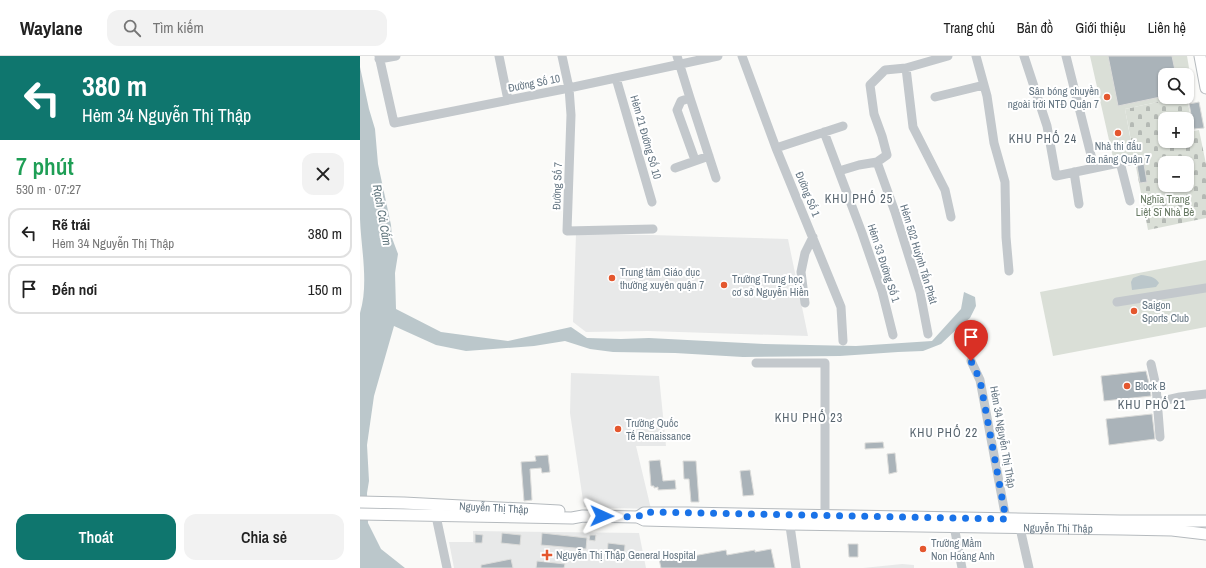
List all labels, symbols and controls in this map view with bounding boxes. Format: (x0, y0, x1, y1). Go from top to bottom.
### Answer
search box (107, 10, 387, 46)
text: Waylane (20, 15, 83, 41)
icon: search (121, 17, 143, 39)
text: Tìm kiếm (153, 17, 204, 38)
text: Trang chủ (944, 19, 995, 37)
text: Bản đồ (1017, 19, 1053, 37)
text: Giới thiệu (1075, 19, 1126, 37)
text: Liên hệ (1148, 19, 1186, 37)
text: 380 m (82, 67, 147, 105)
map controls (1158, 68, 1194, 192)
button: search (1158, 68, 1194, 104)
street label: Đường Số 10 (507, 71, 561, 95)
icon: left (16, 72, 68, 124)
place label: Sân bóng chuyền ngoài trời NTĐ Quận 7 (1008, 84, 1099, 111)
marker: Sân bóng chuyền ngoài trời NTĐ Quận 7 (1102, 92, 1112, 102)
street label: Hẻm 21 Đường Số 10 (627, 93, 665, 181)
text: Hẻm 34 Nguyễn Thị Thập (82, 103, 251, 128)
button: + (1158, 112, 1194, 148)
marker: Nhà thi đấu đa năng Quận 7 (1113, 128, 1123, 138)
district label: KHU PHỐ 24 (1009, 129, 1077, 147)
place label: Nhà thi đấu đa năng Quận 7 (1086, 139, 1150, 166)
text: 7 phút (16, 150, 74, 182)
button: close (302, 153, 344, 195)
button: − (1158, 156, 1194, 192)
street label: Đường Số 7 (549, 162, 565, 210)
street label: Đường Số 1 (793, 169, 823, 219)
text: 530 m · 07:27 (16, 181, 81, 198)
water label: Rạch Cả Cấm (369, 183, 395, 247)
district label: KHU PHỐ 25 (825, 189, 893, 207)
park label: Nghĩa Trang Liệt Sĩ Nhà Bè (1136, 192, 1194, 219)
street label: Hẻm 502 Huỳnh Tấn Phát (897, 203, 941, 306)
text: Rẽ trái (52, 214, 90, 235)
icon: left (18, 222, 40, 244)
street label: Hẻm 33 Đường Số 1 (865, 222, 903, 304)
text: 380 m (308, 223, 342, 244)
text: Hẻm 34 Nguyễn Thị Thập (52, 235, 174, 252)
place label: Trung tâm Giáo dục thường xuyên quận 7 (620, 265, 704, 292)
place label: Trường Trung học cơ sở Nguyễn Hiền (732, 272, 809, 299)
marker: Trung tâm Giáo dục thường xuyên quận 7 (607, 273, 617, 283)
icon: arrive (18, 278, 40, 300)
text: Đến nơi (52, 279, 97, 300)
text: 150 m (308, 279, 342, 300)
marker: Trường Trung học cơ sở Nguyễn Hiền (719, 280, 729, 290)
place label: Saigon Sports Club (1142, 298, 1189, 325)
marker: Saigon Sports Club (1129, 306, 1139, 316)
pin (954, 320, 988, 361)
icon: arrive (960, 326, 982, 348)
place label: Block B (1135, 379, 1166, 393)
marker: Block B (1122, 381, 1132, 391)
street label: Hẻm 34 Nguyễn Thị Thập (987, 385, 1019, 489)
district label: KHU PHỐ 21 (1118, 395, 1186, 413)
district label: KHU PHỐ 23 (775, 408, 843, 426)
place label: Trường Quốc Tế Renaissance (626, 416, 691, 443)
district label: KHU PHỐ 22 (910, 423, 978, 441)
marker: Trường Quốc Tế Renaissance (613, 424, 623, 434)
position arrow (581, 495, 623, 537)
street label: Nguyễn Thị Thập (459, 499, 529, 516)
button: Thoát (16, 514, 176, 560)
button: Chia sẻ (184, 514, 344, 560)
street label: Nguyễn Thị Thập (1023, 521, 1093, 536)
place label: Trường Mầm Non Hoàng Anh (931, 536, 995, 563)
marker: Trường Mầm Non Hoàng Anh (918, 544, 928, 554)
place label: Nguyễn Thị Thập General Hospital (556, 548, 696, 562)
marker: Nguyễn Thị Thập General Hospital (541, 549, 553, 561)

